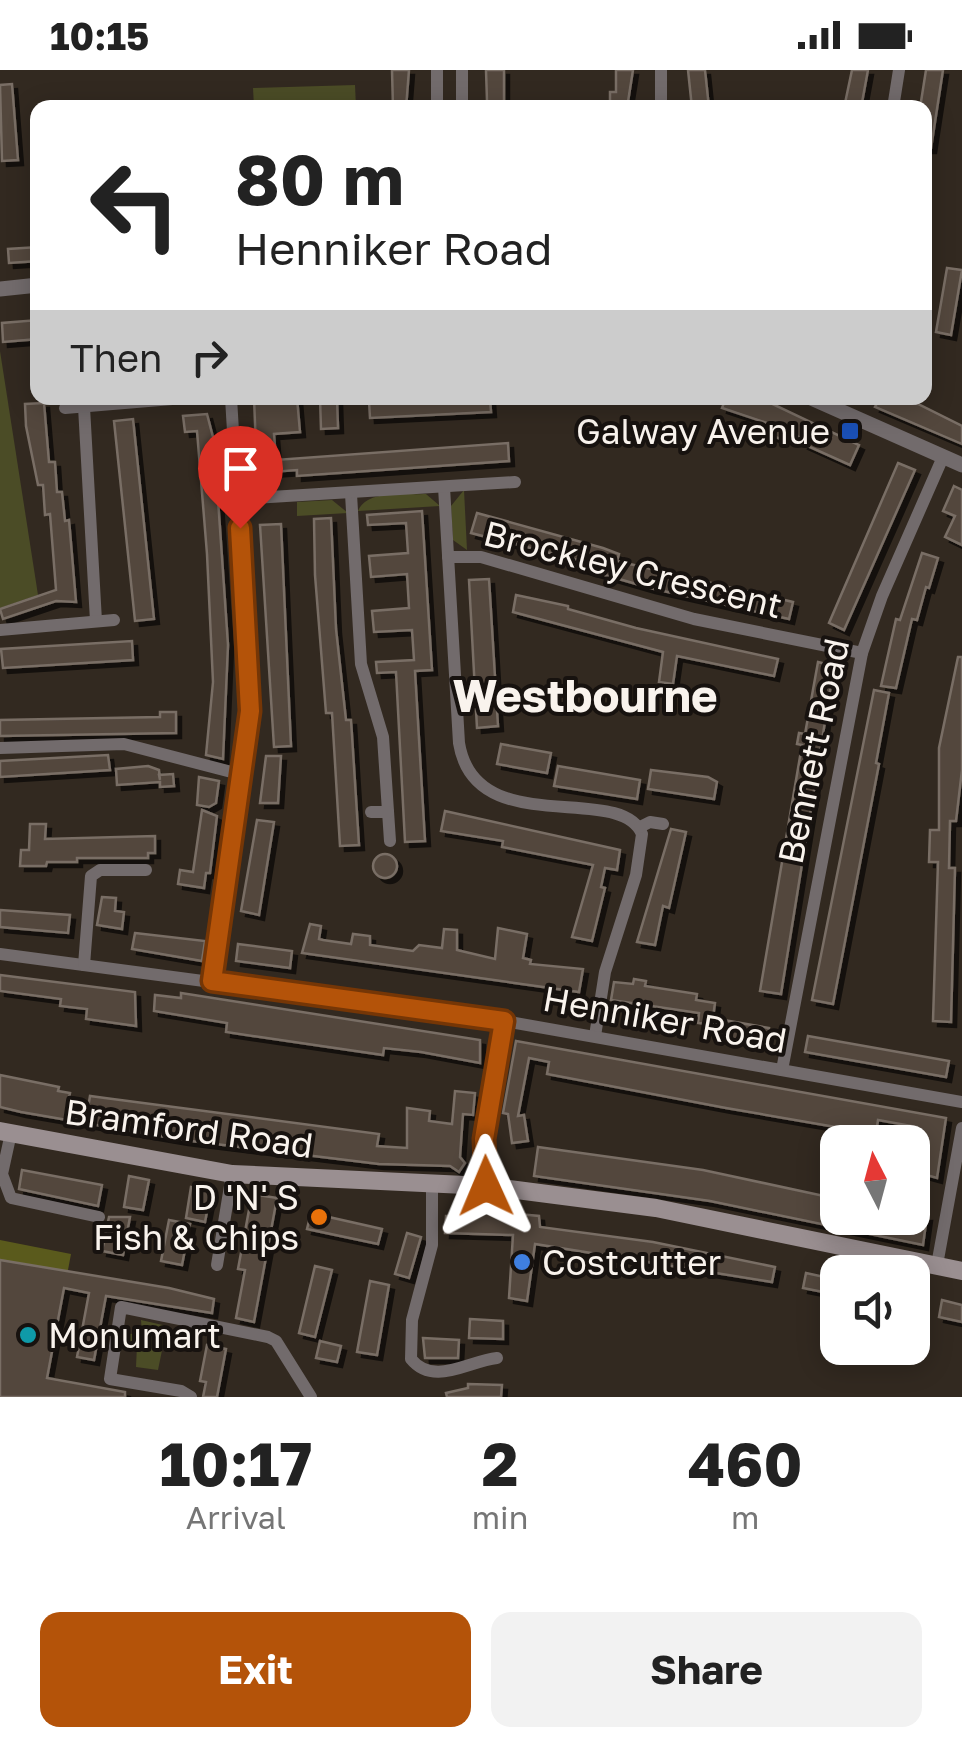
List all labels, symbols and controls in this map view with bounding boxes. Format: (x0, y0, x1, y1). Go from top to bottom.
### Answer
text: 10:15 (50, 13, 149, 58)
text: 80 m (235, 136, 404, 220)
icon: left (70, 140, 200, 270)
text: Henniker Road (235, 221, 552, 275)
icon: right (182, 330, 237, 385)
text: Then (70, 335, 162, 380)
place label: Galway Avenue (576, 410, 830, 452)
marker: Galway Avenue (839, 420, 861, 442)
pin (198, 426, 283, 529)
icon: arrive (213, 441, 268, 496)
street label: Brockley Crescent (480, 512, 786, 626)
street label: Bennett Road (769, 635, 857, 867)
district label: Westbourne (452, 668, 718, 722)
street label: Henniker Road (540, 977, 790, 1061)
street label: Bramford Road (62, 1090, 316, 1166)
north arrow (820, 1125, 930, 1235)
map controls (820, 1125, 930, 1365)
position arrow (434, 1134, 538, 1238)
place label: D 'N' S Fish & Chips (93, 1176, 299, 1258)
marker: D 'N' S Fish & Chips (308, 1206, 330, 1228)
place label: Costcutter (542, 1241, 721, 1283)
marker: Costcutter (511, 1251, 533, 1273)
button: sound (820, 1255, 930, 1365)
place label: Monumart (48, 1314, 221, 1356)
marker: Monumart (17, 1324, 39, 1346)
text: 10:17 (160, 1427, 312, 1499)
text: 2 (482, 1427, 518, 1499)
text: 460 (688, 1427, 802, 1499)
text: Arrival (186, 1498, 286, 1536)
text: min (472, 1498, 528, 1536)
text: m (731, 1498, 759, 1536)
button: Exit (40, 1612, 471, 1727)
button: Share (491, 1612, 922, 1727)

